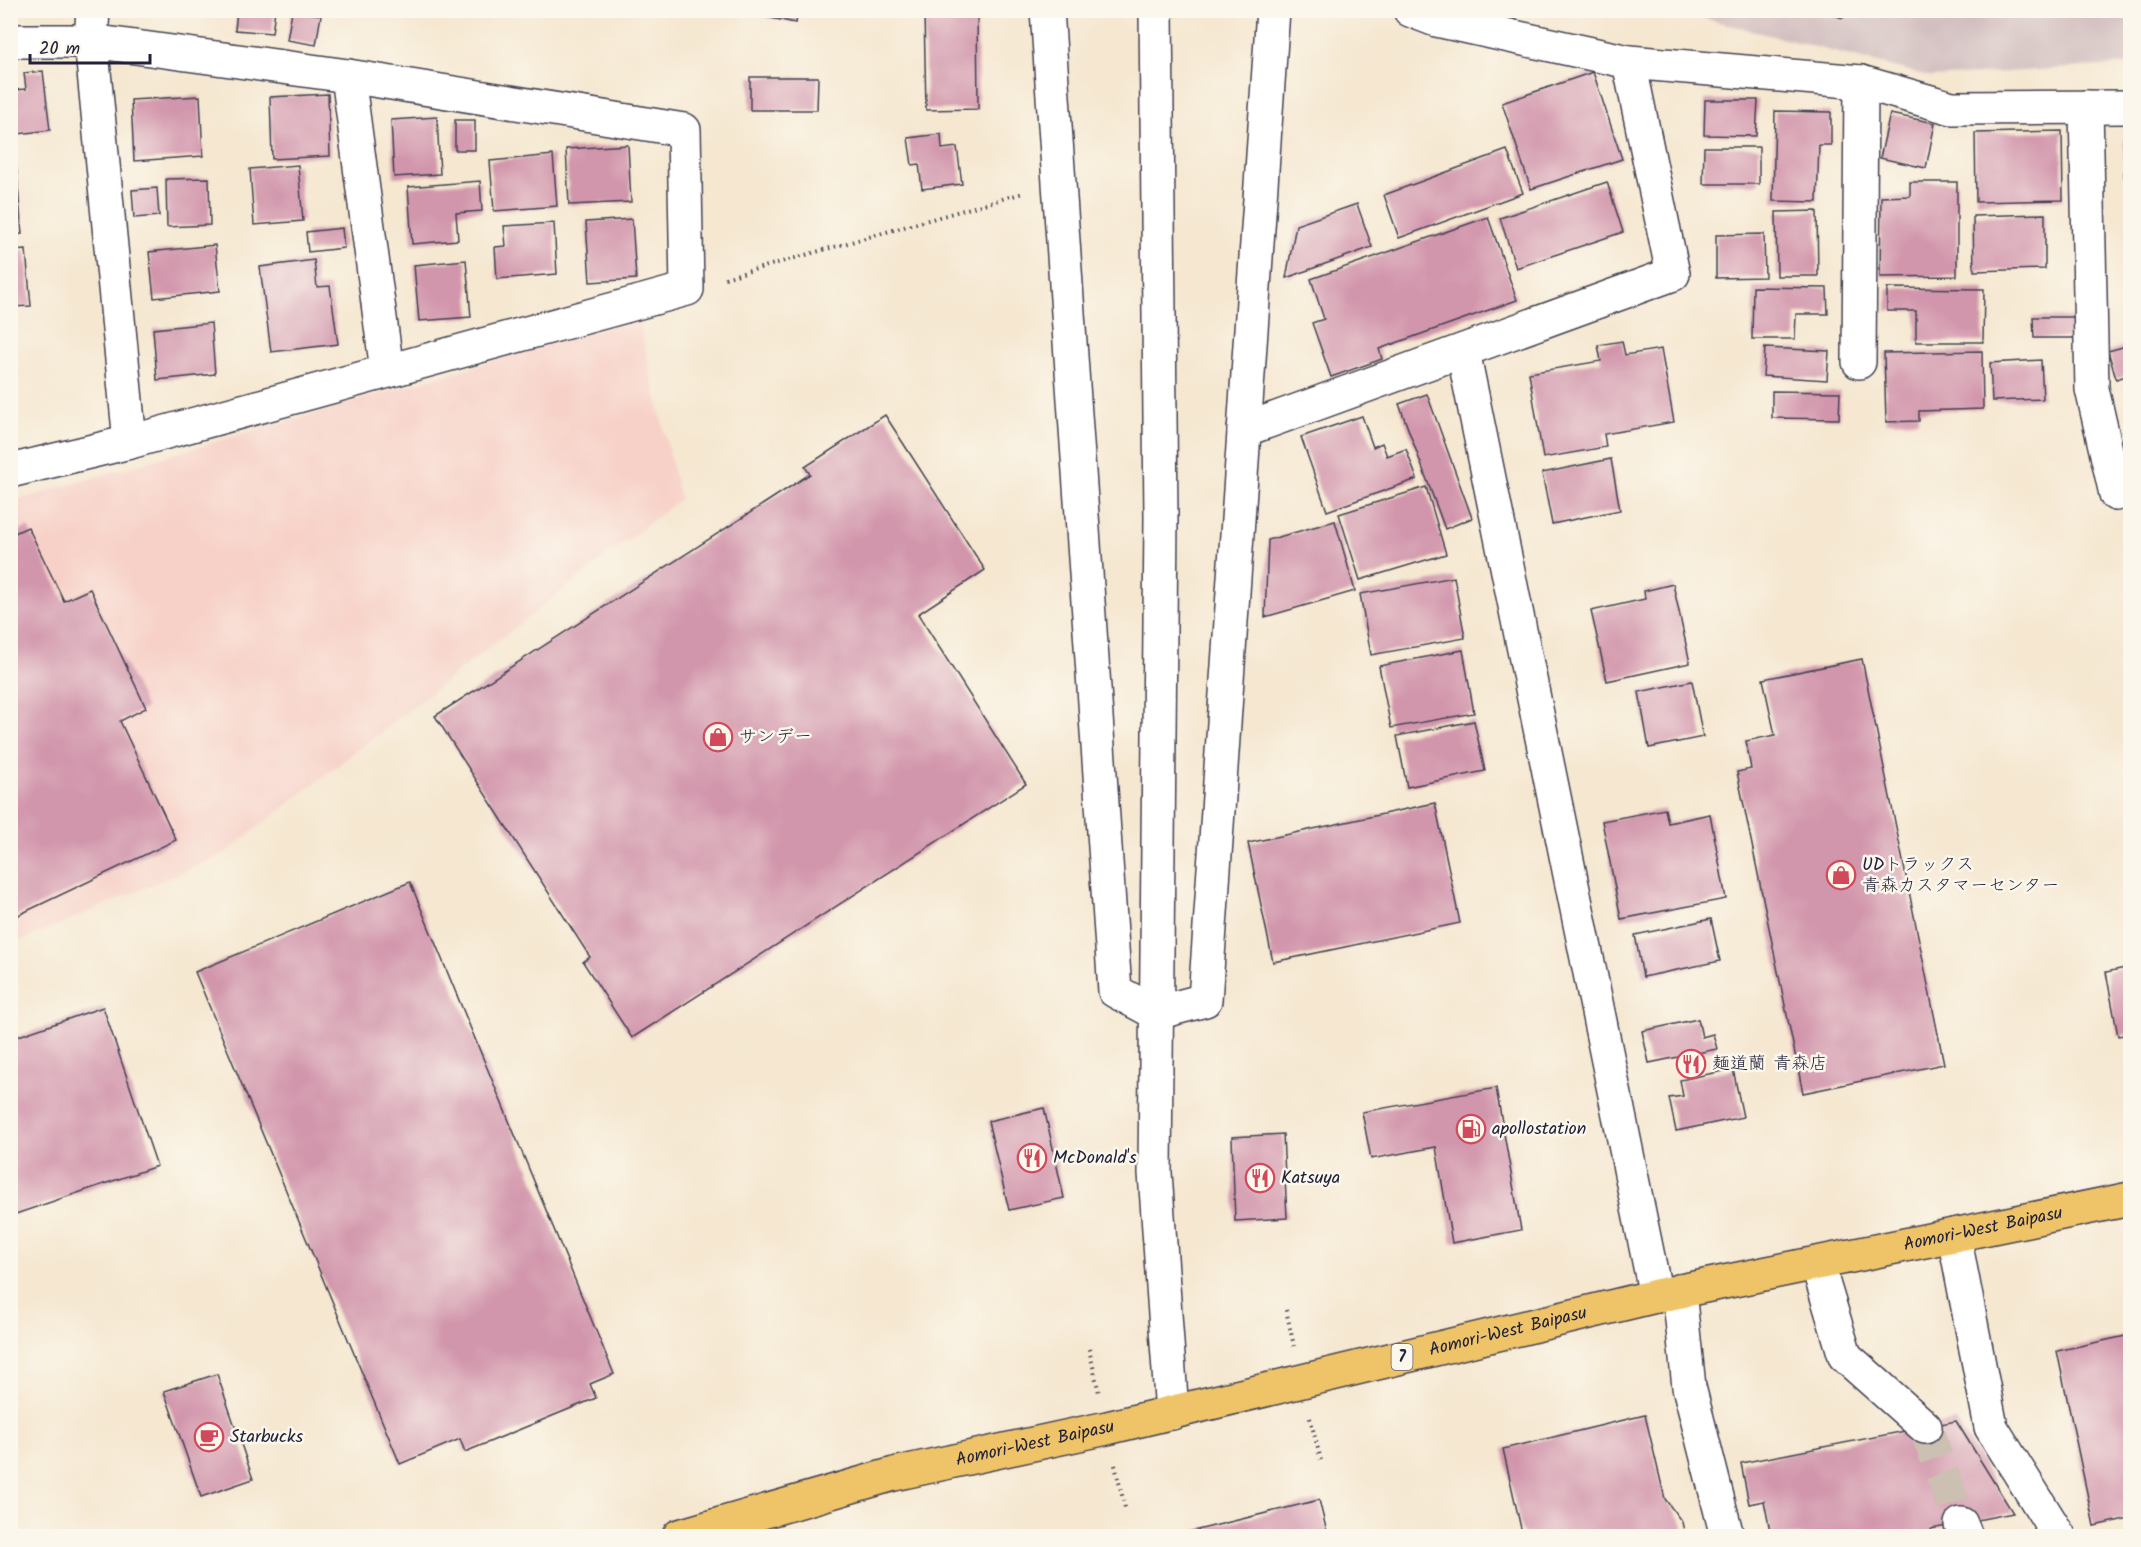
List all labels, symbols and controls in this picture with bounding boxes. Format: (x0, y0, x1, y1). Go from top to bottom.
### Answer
scale bar (30, 27, 150, 65)
text: 20 m (39, 35, 80, 64)
shop icon: サンデー (702, 721, 734, 753)
place label: サンデー (739, 723, 812, 752)
place label: UDトラックス 青森カスタマーセンター (1862, 851, 2059, 901)
shop icon: UDトラックス 青森カスタマーセンター (1825, 859, 1857, 891)
restaurant icon: 麺道蘭 青森店 (1675, 1048, 1707, 1080)
place label: 麺道蘭 青森店 (1712, 1050, 1827, 1079)
fuel station icon: apollostation (1455, 1113, 1487, 1145)
place label: apollostation (1492, 1115, 1586, 1144)
restaurant icon: McDonald's (1016, 1142, 1048, 1174)
place label: McDonald's (1053, 1144, 1137, 1173)
restaurant icon: Katsuya (1244, 1162, 1276, 1194)
place label: Katsuya (1281, 1164, 1340, 1193)
street label: Aomori-West Baipasu (1901, 1199, 2065, 1260)
street label: Aomori-West Baipasu (1426, 1299, 1590, 1365)
road number: 7 (1392, 1344, 1412, 1370)
street label: Aomori-West Baipasu (953, 1412, 1118, 1475)
cafe icon: Starbucks (193, 1421, 225, 1453)
place label: Starbucks (230, 1423, 303, 1452)

